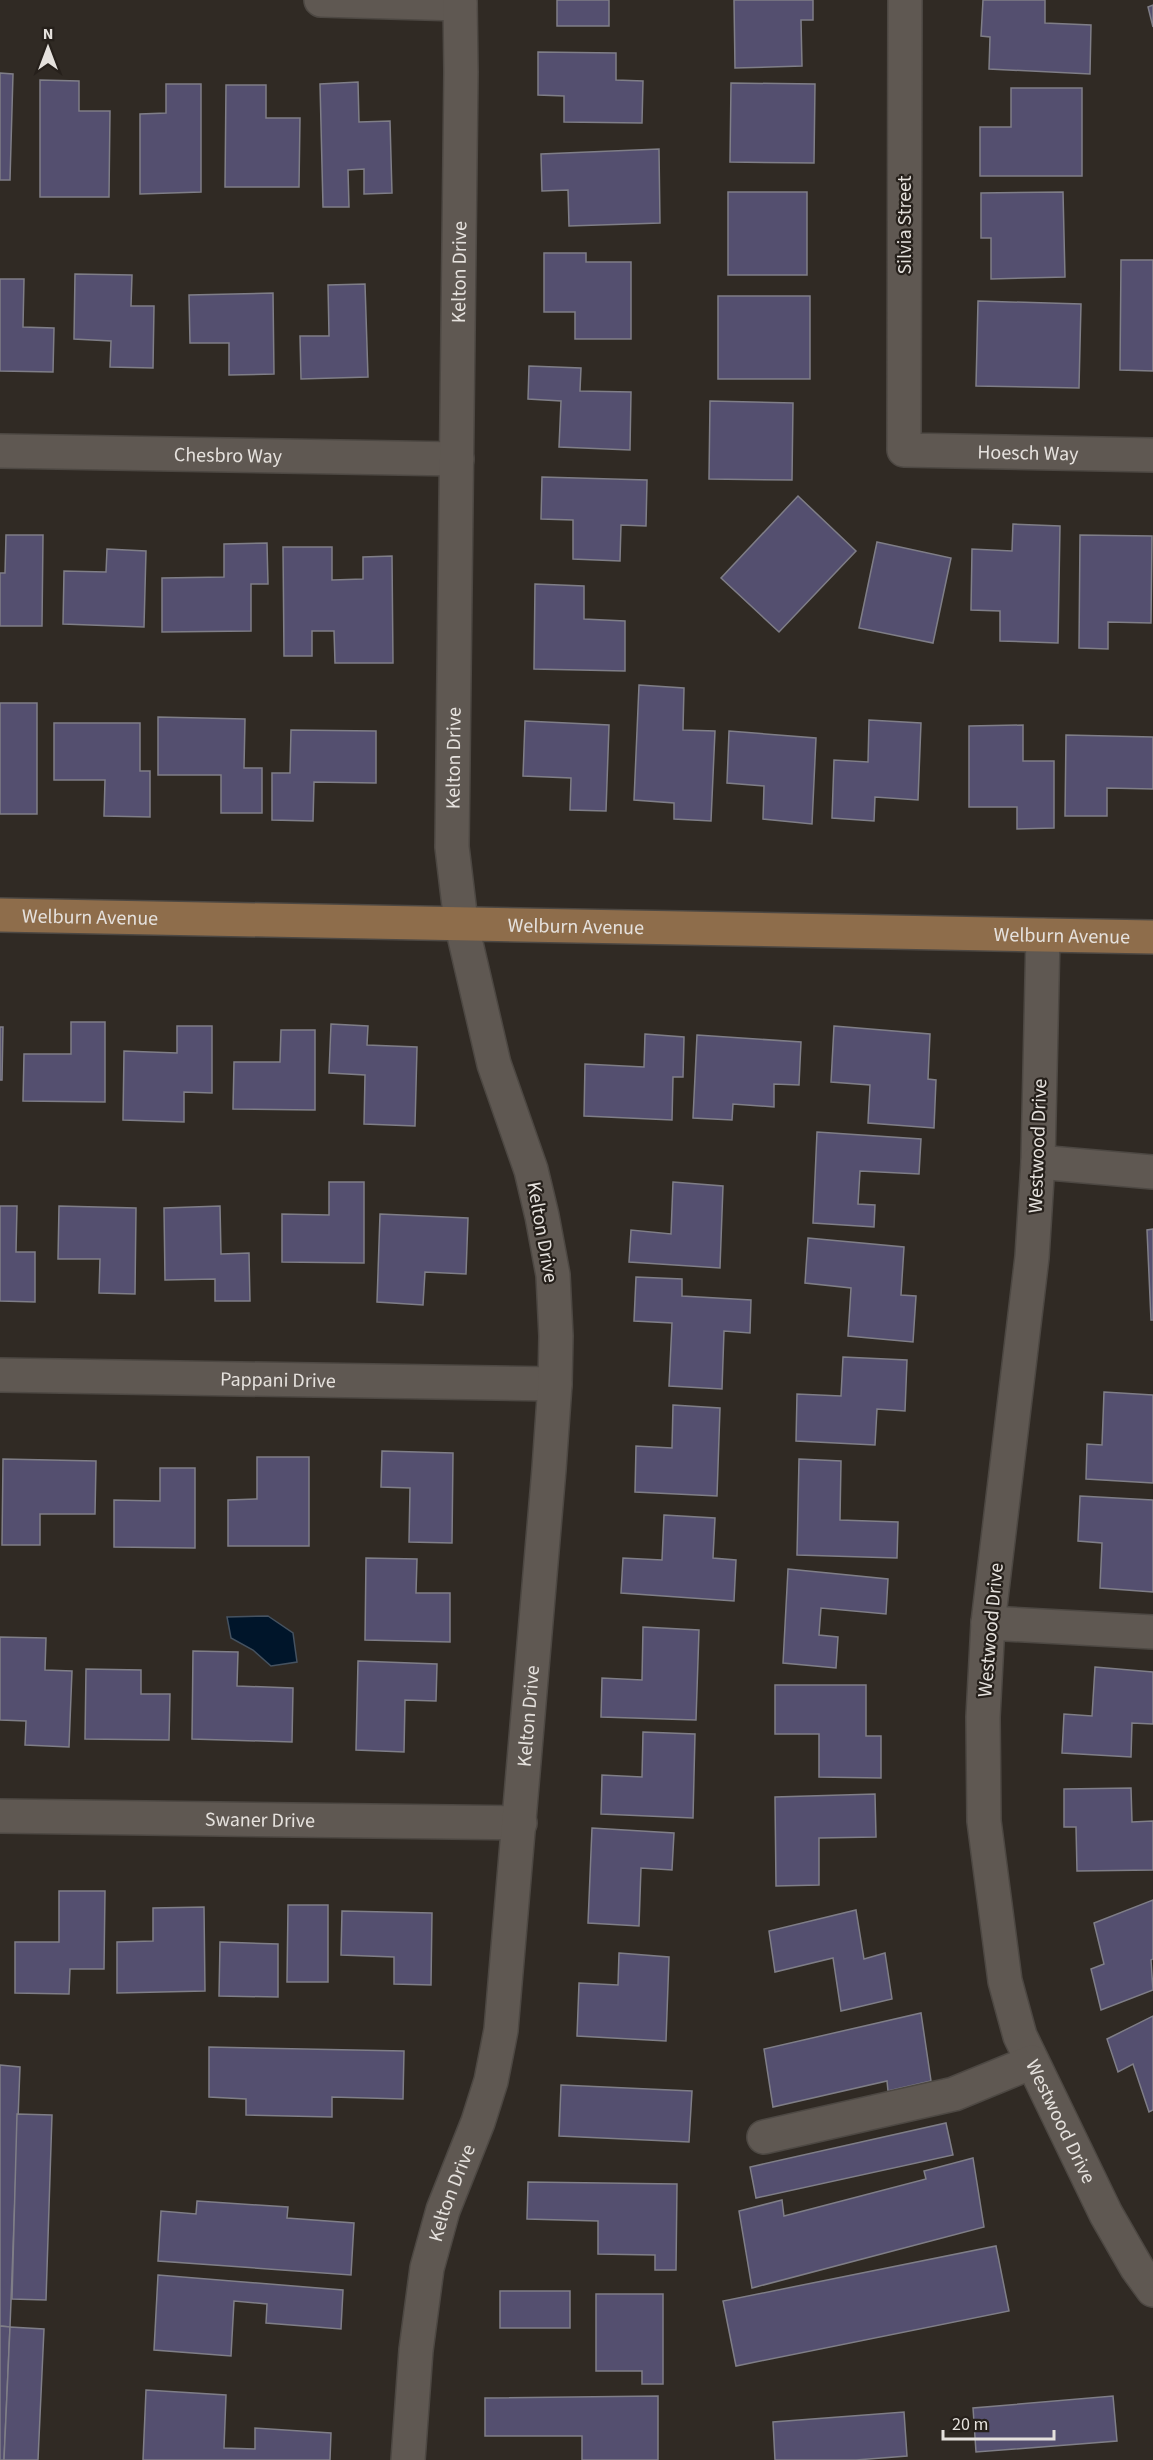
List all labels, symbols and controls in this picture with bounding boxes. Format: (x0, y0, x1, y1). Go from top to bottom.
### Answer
north arrow (18, 18, 78, 78)
text: N (43, 23, 53, 45)
street label: Silvia Street (891, 175, 919, 275)
street label: Kelton Drive (445, 221, 474, 323)
street label: Hoesch Way (977, 438, 1079, 469)
street label: Chesbro Way (174, 441, 283, 471)
street label: Kelton Drive (439, 707, 469, 809)
street label: Welburn Avenue (22, 902, 158, 933)
street label: Welburn Avenue (507, 912, 644, 942)
street label: Welburn Avenue (993, 921, 1130, 952)
street label: Westwood Drive (1022, 1078, 1054, 1214)
street label: Kelton Drive (519, 1179, 565, 1285)
street label: Pappani Drive (220, 1366, 336, 1395)
street label: Westwood Drive (971, 1562, 1011, 1698)
street label: Kelton Drive (511, 1664, 547, 1768)
street label: Swaner Drive (205, 1806, 315, 1835)
street label: Westwood Drive (1018, 2055, 1102, 2189)
street label: Kelton Drive (422, 2140, 483, 2245)
scale bar (943, 2403, 1054, 2441)
text: 20 m (952, 2412, 988, 2437)

